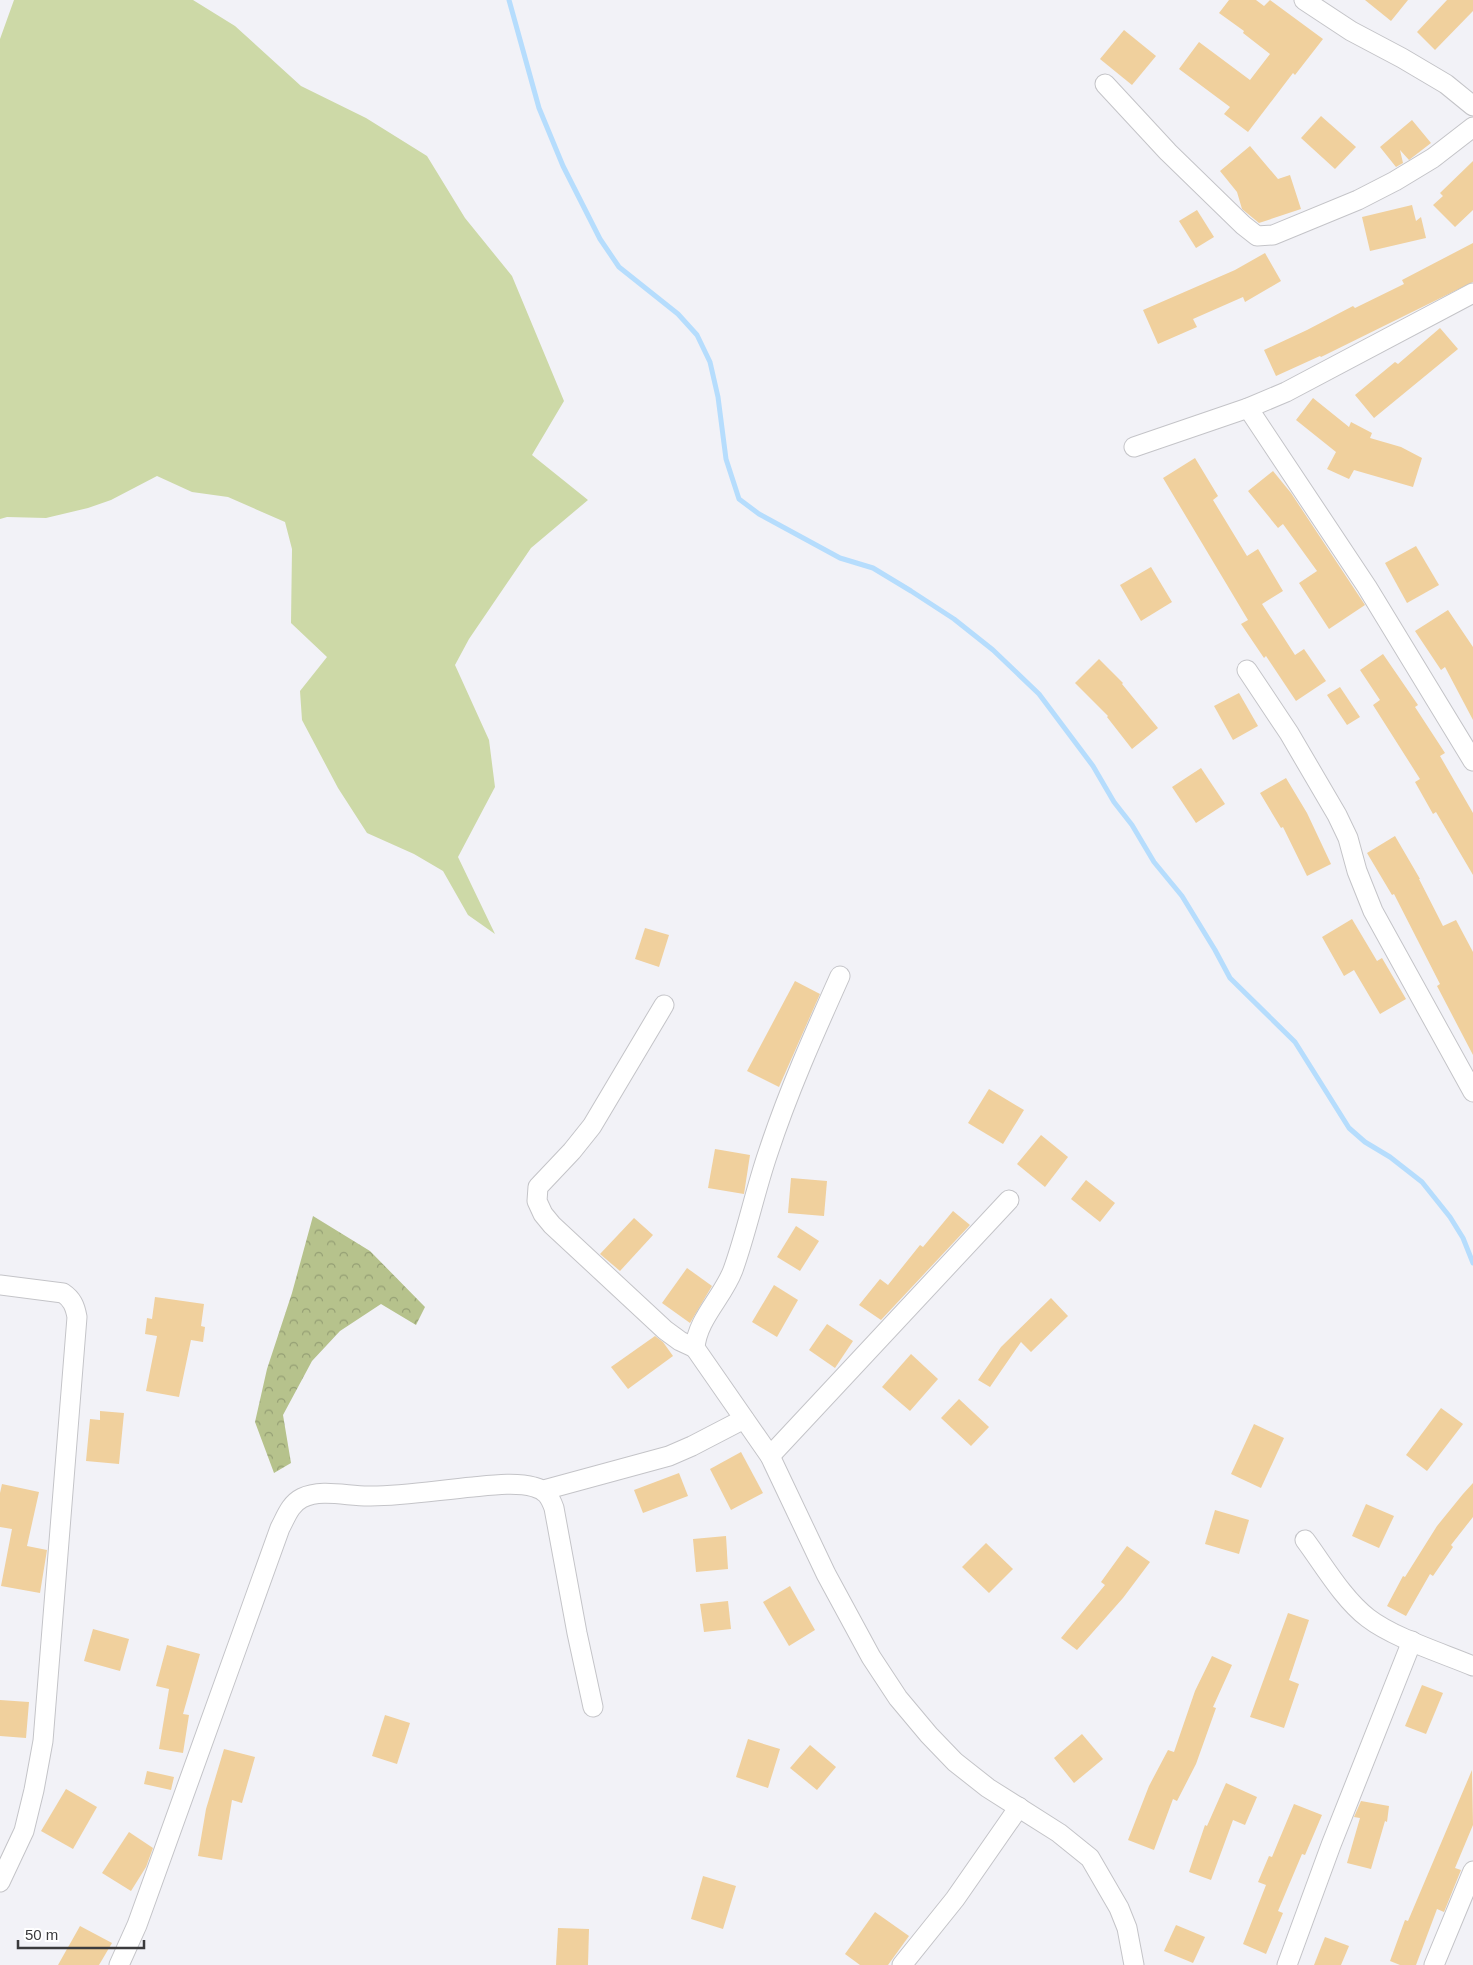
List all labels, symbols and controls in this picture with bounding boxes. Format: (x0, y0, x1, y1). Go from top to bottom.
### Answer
scale bar (18, 1918, 144, 1950)
text: 50 m (25, 1926, 58, 1943)

